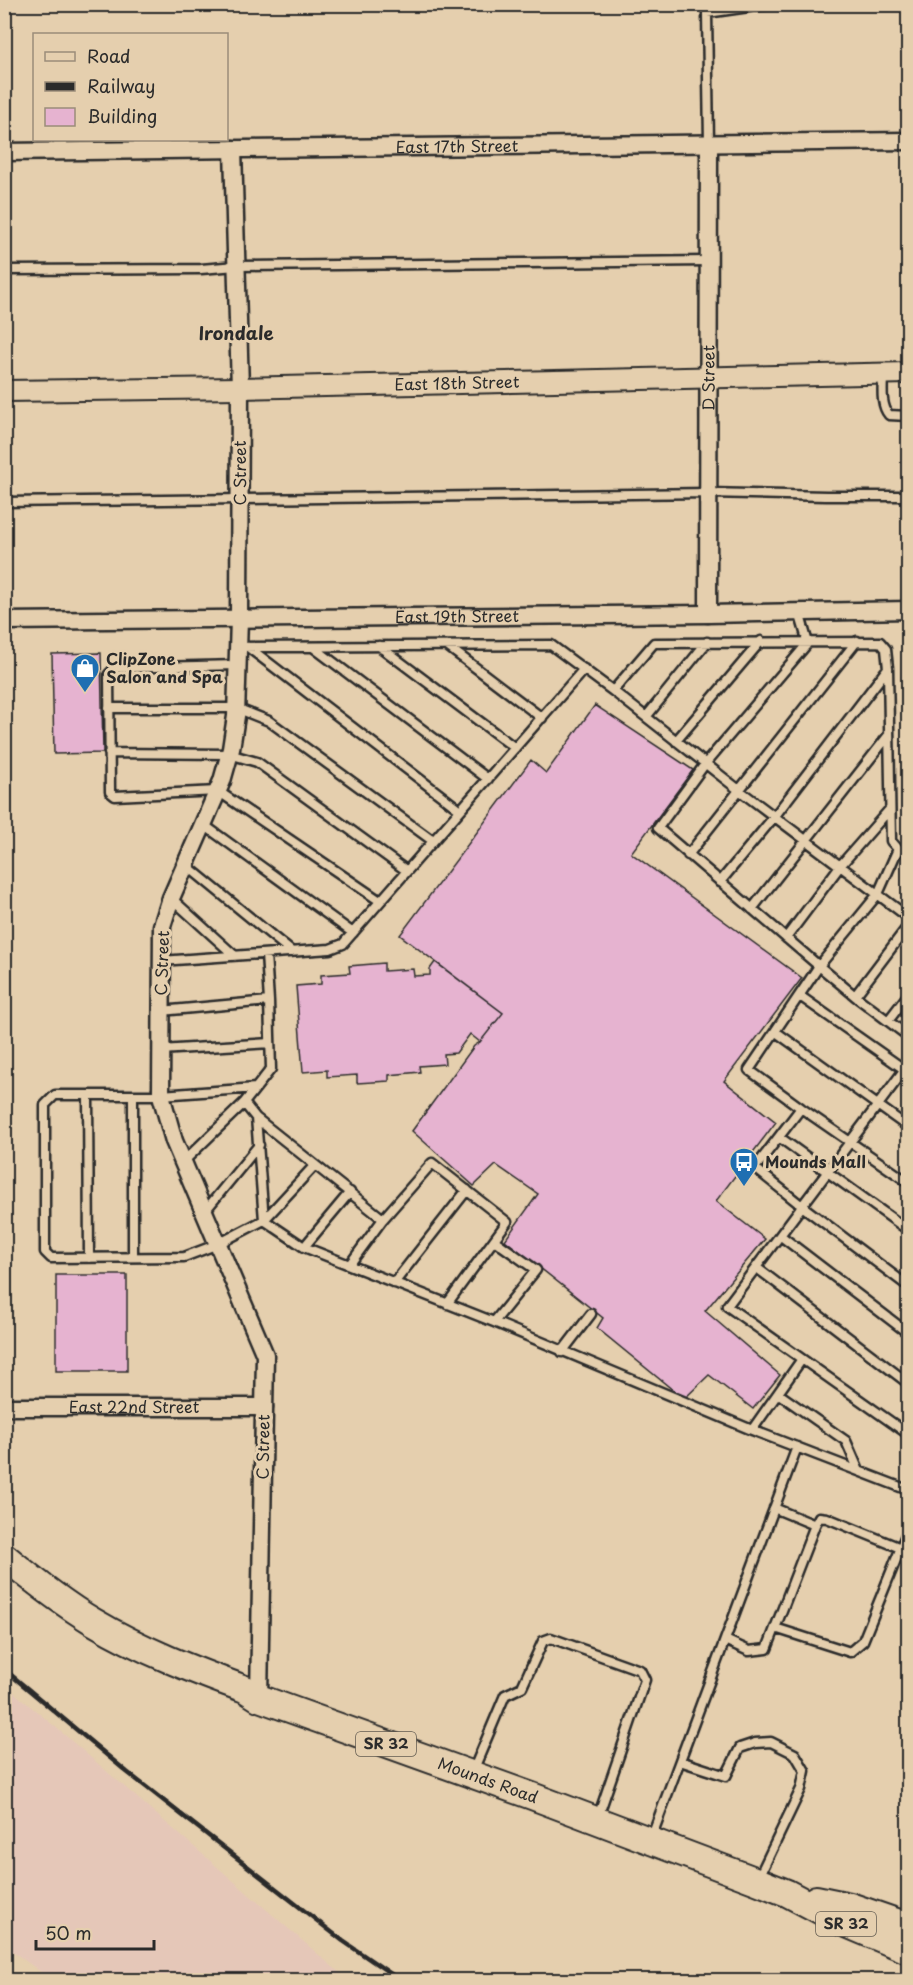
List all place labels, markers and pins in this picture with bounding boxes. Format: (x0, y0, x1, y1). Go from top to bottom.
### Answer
place label: ClipZone Salon and Spa (106, 646, 223, 688)
shop icon: ClipZone Salon and Spa (69, 652, 101, 694)
bus stop icon: Mounds Mall (728, 1146, 760, 1188)
place label: Mounds Mall (765, 1149, 866, 1173)

